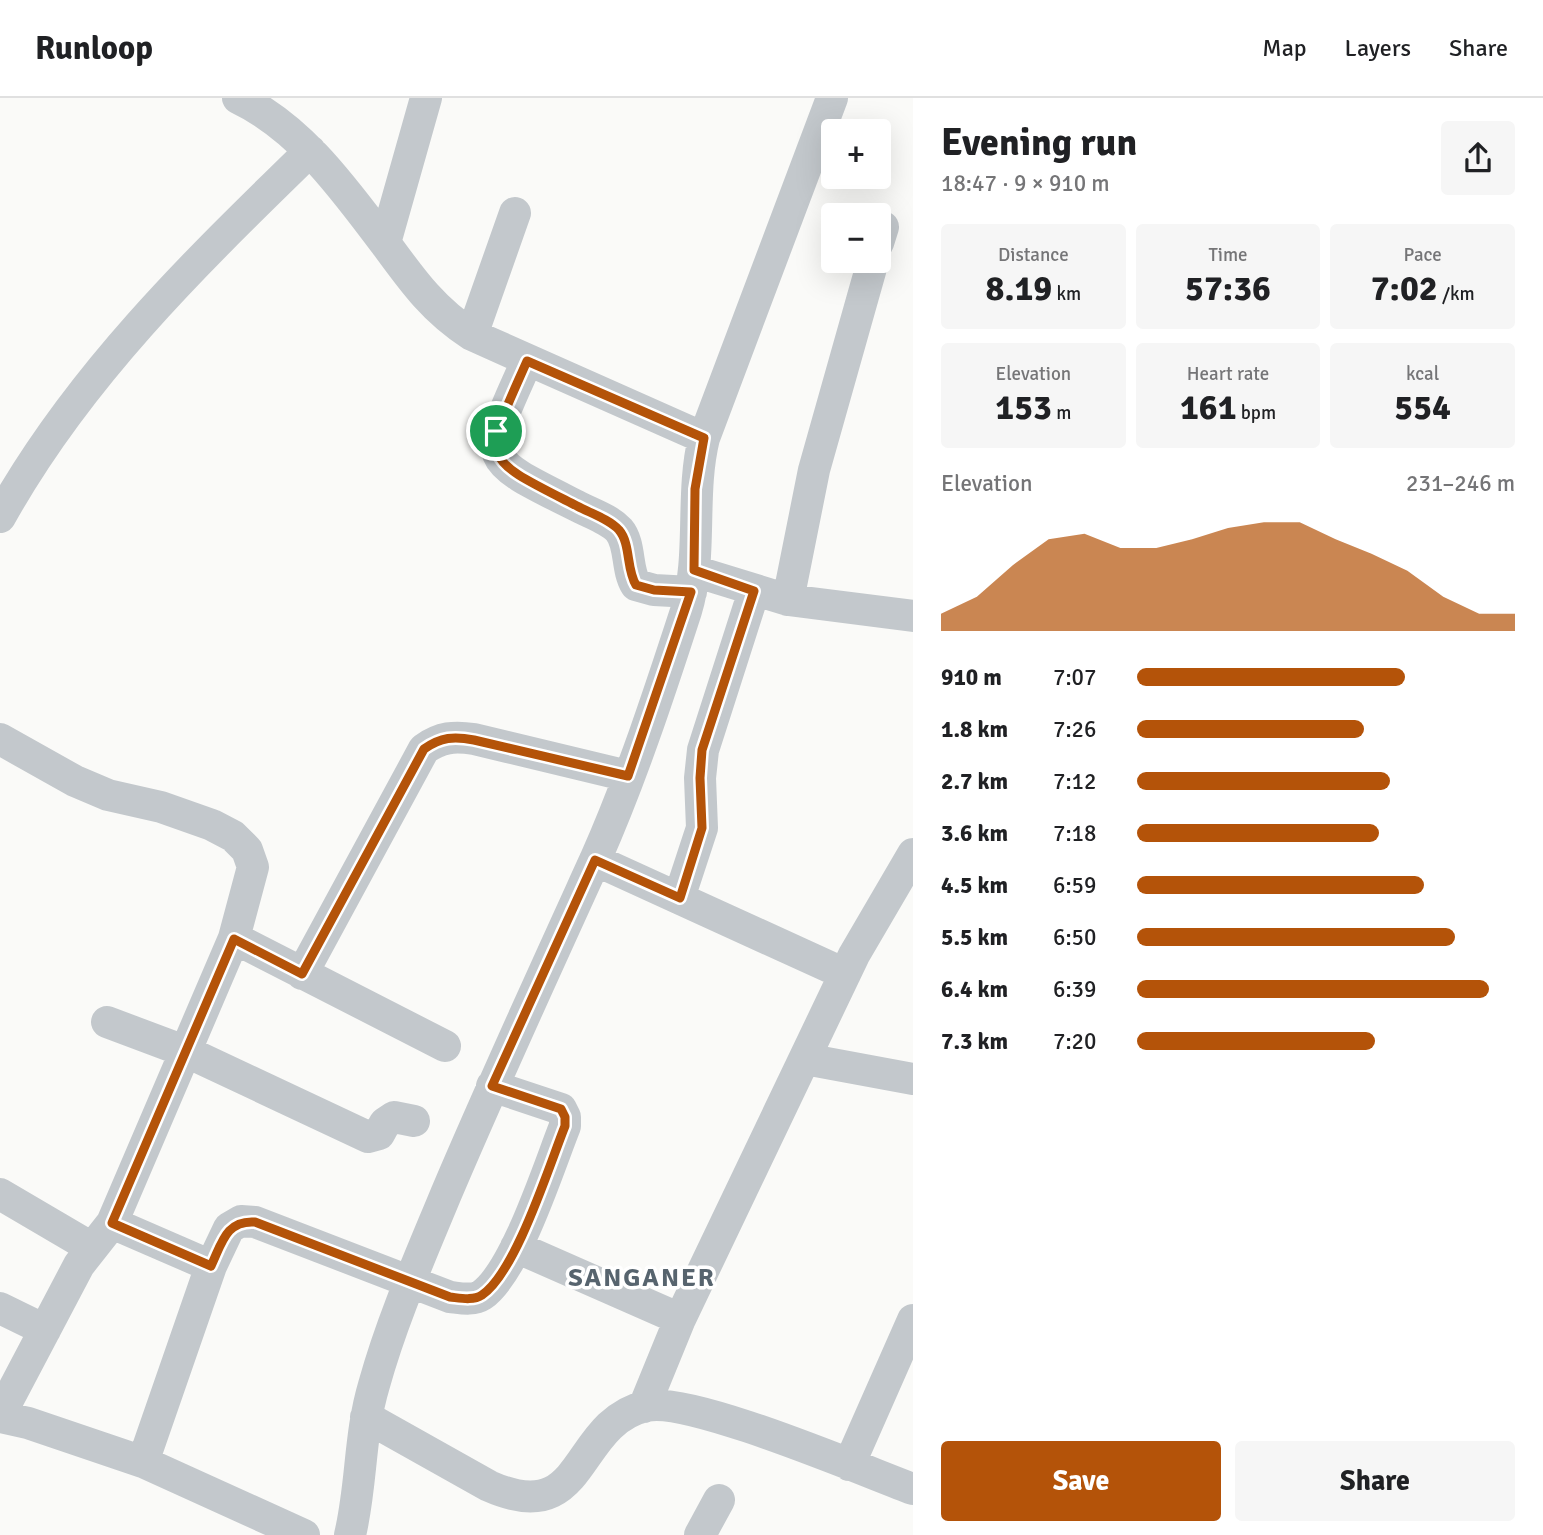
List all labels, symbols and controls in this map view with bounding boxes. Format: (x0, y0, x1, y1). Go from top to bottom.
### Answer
text: Runloop (35, 28, 153, 69)
text: Map (1262, 33, 1307, 63)
text: Layers (1345, 33, 1411, 63)
text: Share (1449, 33, 1508, 63)
map controls (821, 119, 891, 273)
button: + (821, 119, 891, 189)
text: Evening run (941, 119, 1137, 166)
button: share (1441, 121, 1515, 195)
text: 18:47 · 9 × 910 m (941, 169, 1110, 198)
button: − (821, 203, 891, 273)
text: Distance (998, 243, 1069, 267)
text: Time (1208, 243, 1248, 267)
text: Pace (1404, 243, 1442, 267)
text: 8.19 (986, 267, 1052, 310)
text: 57:36 (1185, 267, 1271, 310)
text: 7:02 (1371, 267, 1438, 310)
text: km (1052, 282, 1081, 306)
text: /km (1438, 282, 1475, 306)
text: Elevation (995, 362, 1071, 386)
text: Heart rate (1187, 362, 1269, 386)
text: kcal (1406, 362, 1439, 386)
text: 153 (995, 386, 1052, 429)
text: 161 (1180, 386, 1237, 429)
text: 554 (1394, 386, 1451, 429)
pin (466, 401, 526, 461)
text: m (1052, 401, 1071, 425)
text: bpm (1237, 401, 1276, 425)
icon: arrive (477, 412, 515, 450)
text: Elevation (941, 469, 1033, 498)
text: 231–246 m (1406, 469, 1515, 498)
text: 910 m (941, 663, 1002, 692)
text: 7:07 (1053, 663, 1096, 692)
text: 1.8 km (941, 715, 1008, 744)
text: 7:26 (1053, 715, 1096, 744)
text: 2.7 km (941, 767, 1008, 796)
text: 7:12 (1053, 767, 1096, 796)
text: 3.6 km (941, 819, 1008, 848)
text: 7:18 (1053, 819, 1096, 848)
text: 4.5 km (941, 871, 1008, 900)
text: 6:59 (1053, 871, 1096, 900)
text: 5.5 km (941, 923, 1008, 952)
text: 6:50 (1053, 923, 1096, 952)
text: 6.4 km (941, 975, 1008, 1004)
text: 6:39 (1053, 975, 1096, 1004)
text: 7.3 km (941, 1027, 1008, 1056)
text: 7:20 (1053, 1027, 1096, 1056)
district label: SANGANER (568, 1262, 716, 1294)
button: Save (941, 1441, 1221, 1521)
button: Share (1235, 1441, 1515, 1521)

